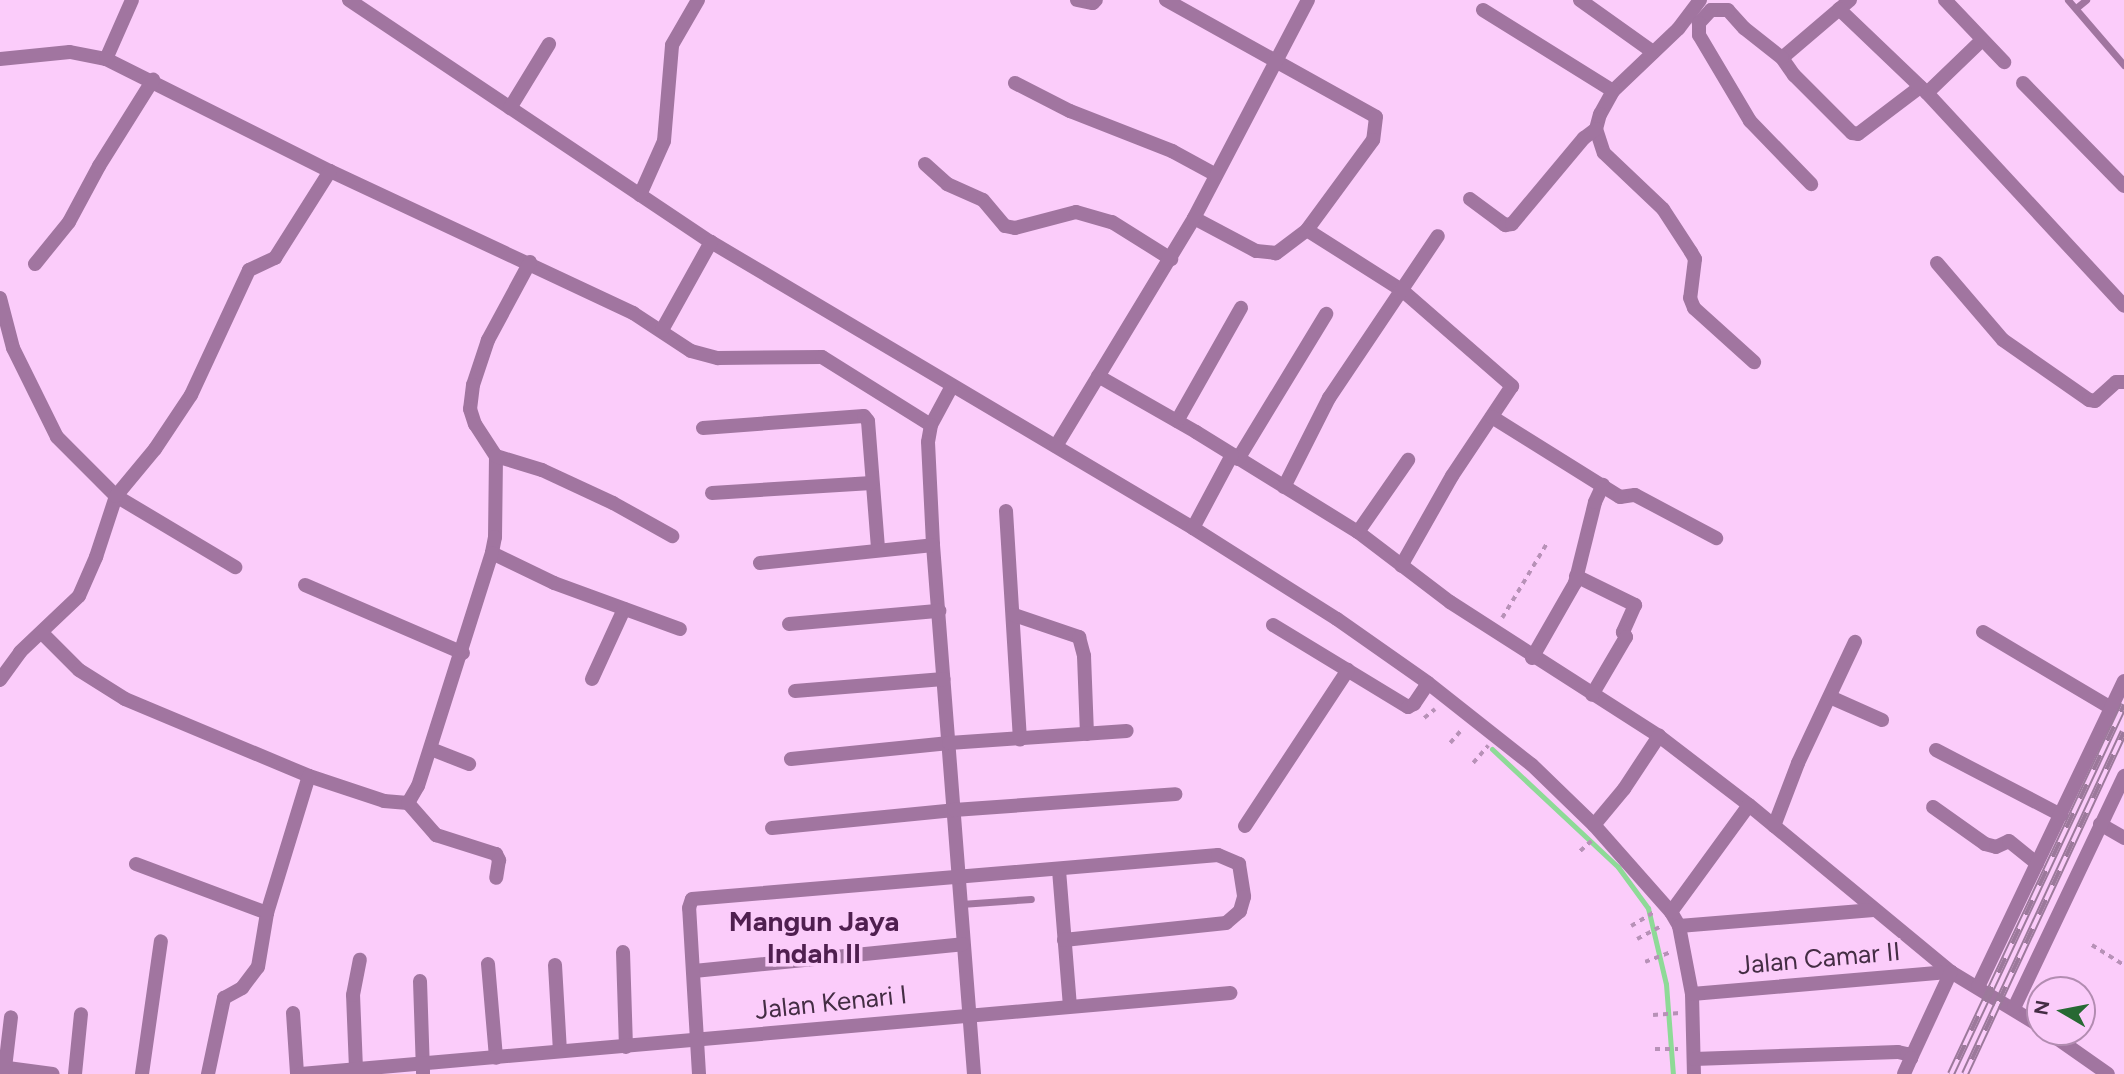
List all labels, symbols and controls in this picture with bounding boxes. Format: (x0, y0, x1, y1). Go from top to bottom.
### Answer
district label: Mangun Jaya Indah II (729, 904, 899, 970)
street label: Jalan Camar II (1736, 936, 1902, 982)
north arrow (2026, 976, 2096, 1046)
street label: Jalan Kenari I (754, 980, 908, 1026)
text: N (2029, 998, 2054, 1017)

